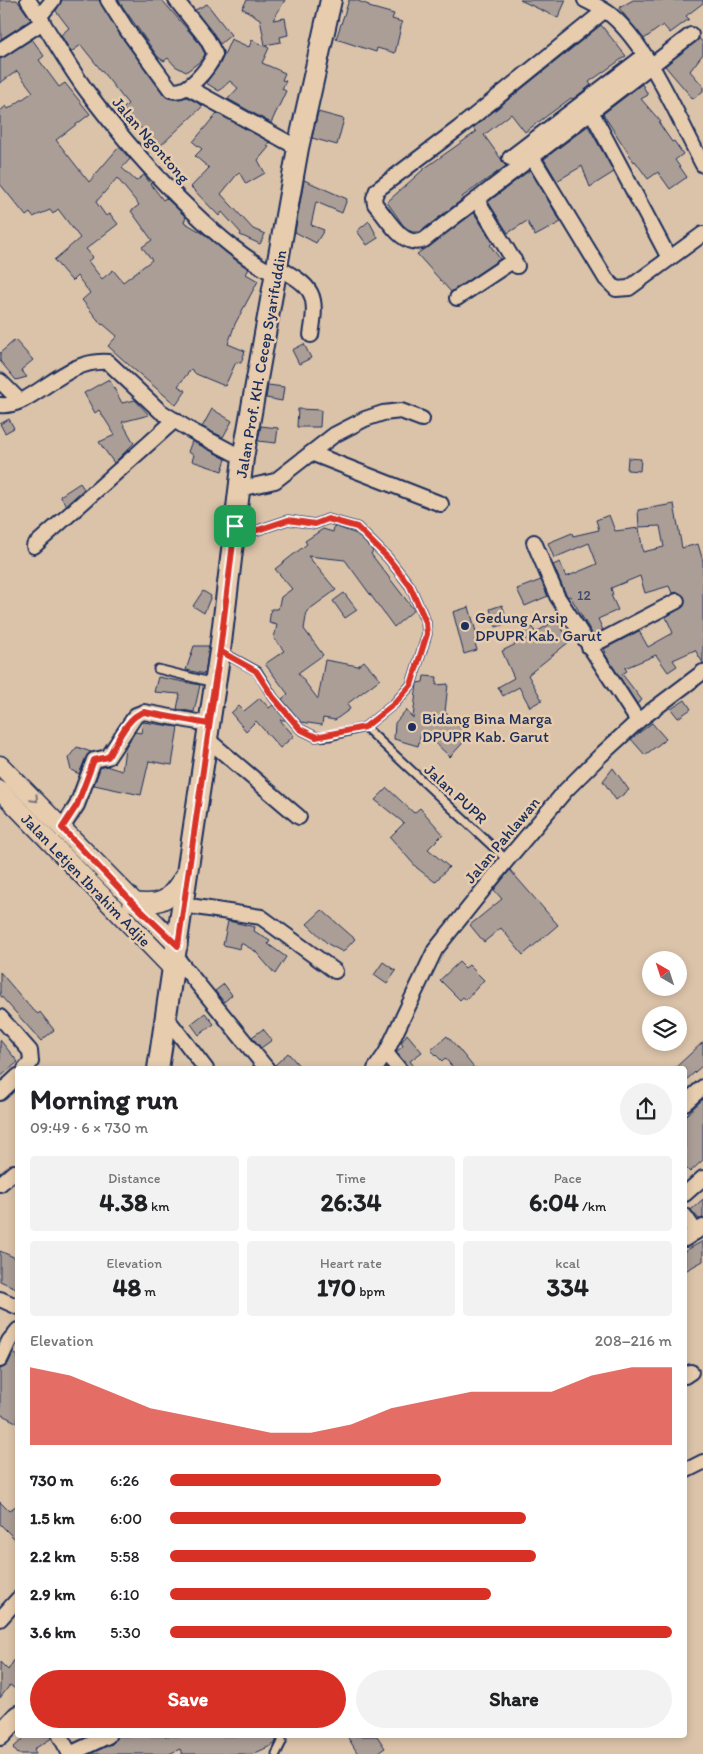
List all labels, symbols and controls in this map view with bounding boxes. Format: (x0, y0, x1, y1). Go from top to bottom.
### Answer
street label: Jalan Ngontong (108, 93, 194, 188)
street label: Jalan Prof. KH. Cecep Syarifuddin (232, 248, 291, 479)
pin (214, 505, 256, 547)
icon: arrive (221, 512, 249, 540)
house number: 12 (577, 587, 592, 604)
place label: Gedung Arsip DPUPR Kab. Garut (475, 608, 602, 645)
marker: Gedung Arsip DPUPR Kab. Garut (459, 620, 471, 632)
place label: Bidang Bina Marga DPUPR Kab. Garut (422, 709, 553, 746)
marker: Bidang Bina Marga DPUPR Kab. Garut (406, 721, 418, 733)
street label: Jalan PUPR (421, 760, 492, 828)
one-way arrow (29, 793, 38, 802)
street label: Jalan Pahlawan (460, 793, 544, 887)
street label: Jalan Letjen Ibrahim Adjie (17, 809, 155, 951)
north arrow (642, 951, 688, 996)
map controls (642, 951, 687, 1051)
button: layers (642, 1006, 687, 1051)
text: Morning run (30, 1082, 178, 1116)
button: share (620, 1083, 672, 1135)
text: 09:49 · 6 × 730 m (30, 1118, 148, 1137)
text: Distance (108, 1170, 161, 1187)
text: Time (336, 1170, 366, 1187)
text: Pace (554, 1170, 582, 1187)
text: 4.38 (99, 1187, 148, 1217)
text: 26:34 (320, 1187, 382, 1217)
text: 6:04 (529, 1187, 579, 1217)
text: km (148, 1198, 169, 1215)
text: /km (579, 1198, 606, 1215)
text: Elevation (107, 1255, 162, 1272)
text: Heart rate (320, 1255, 382, 1272)
text: kcal (555, 1255, 580, 1272)
text: 48 (112, 1272, 141, 1302)
text: 170 (317, 1272, 356, 1302)
text: 334 (547, 1272, 589, 1302)
text: m (141, 1283, 156, 1300)
text: bpm (356, 1283, 385, 1300)
text: Elevation (30, 1331, 94, 1350)
text: 208–216 m (595, 1331, 672, 1350)
text: 730 m (30, 1471, 74, 1490)
text: 6:26 (110, 1471, 139, 1490)
text: 1.5 km (30, 1509, 75, 1528)
text: 6:00 (110, 1509, 142, 1528)
text: 2.2 km (30, 1547, 76, 1566)
text: 5:58 (110, 1547, 140, 1566)
text: 2.9 km (30, 1585, 75, 1604)
text: 6:10 (110, 1585, 140, 1604)
text: 3.6 km (30, 1623, 76, 1642)
text: 5:30 (110, 1623, 141, 1642)
button: Save (30, 1670, 346, 1728)
button: Share (356, 1670, 672, 1728)

